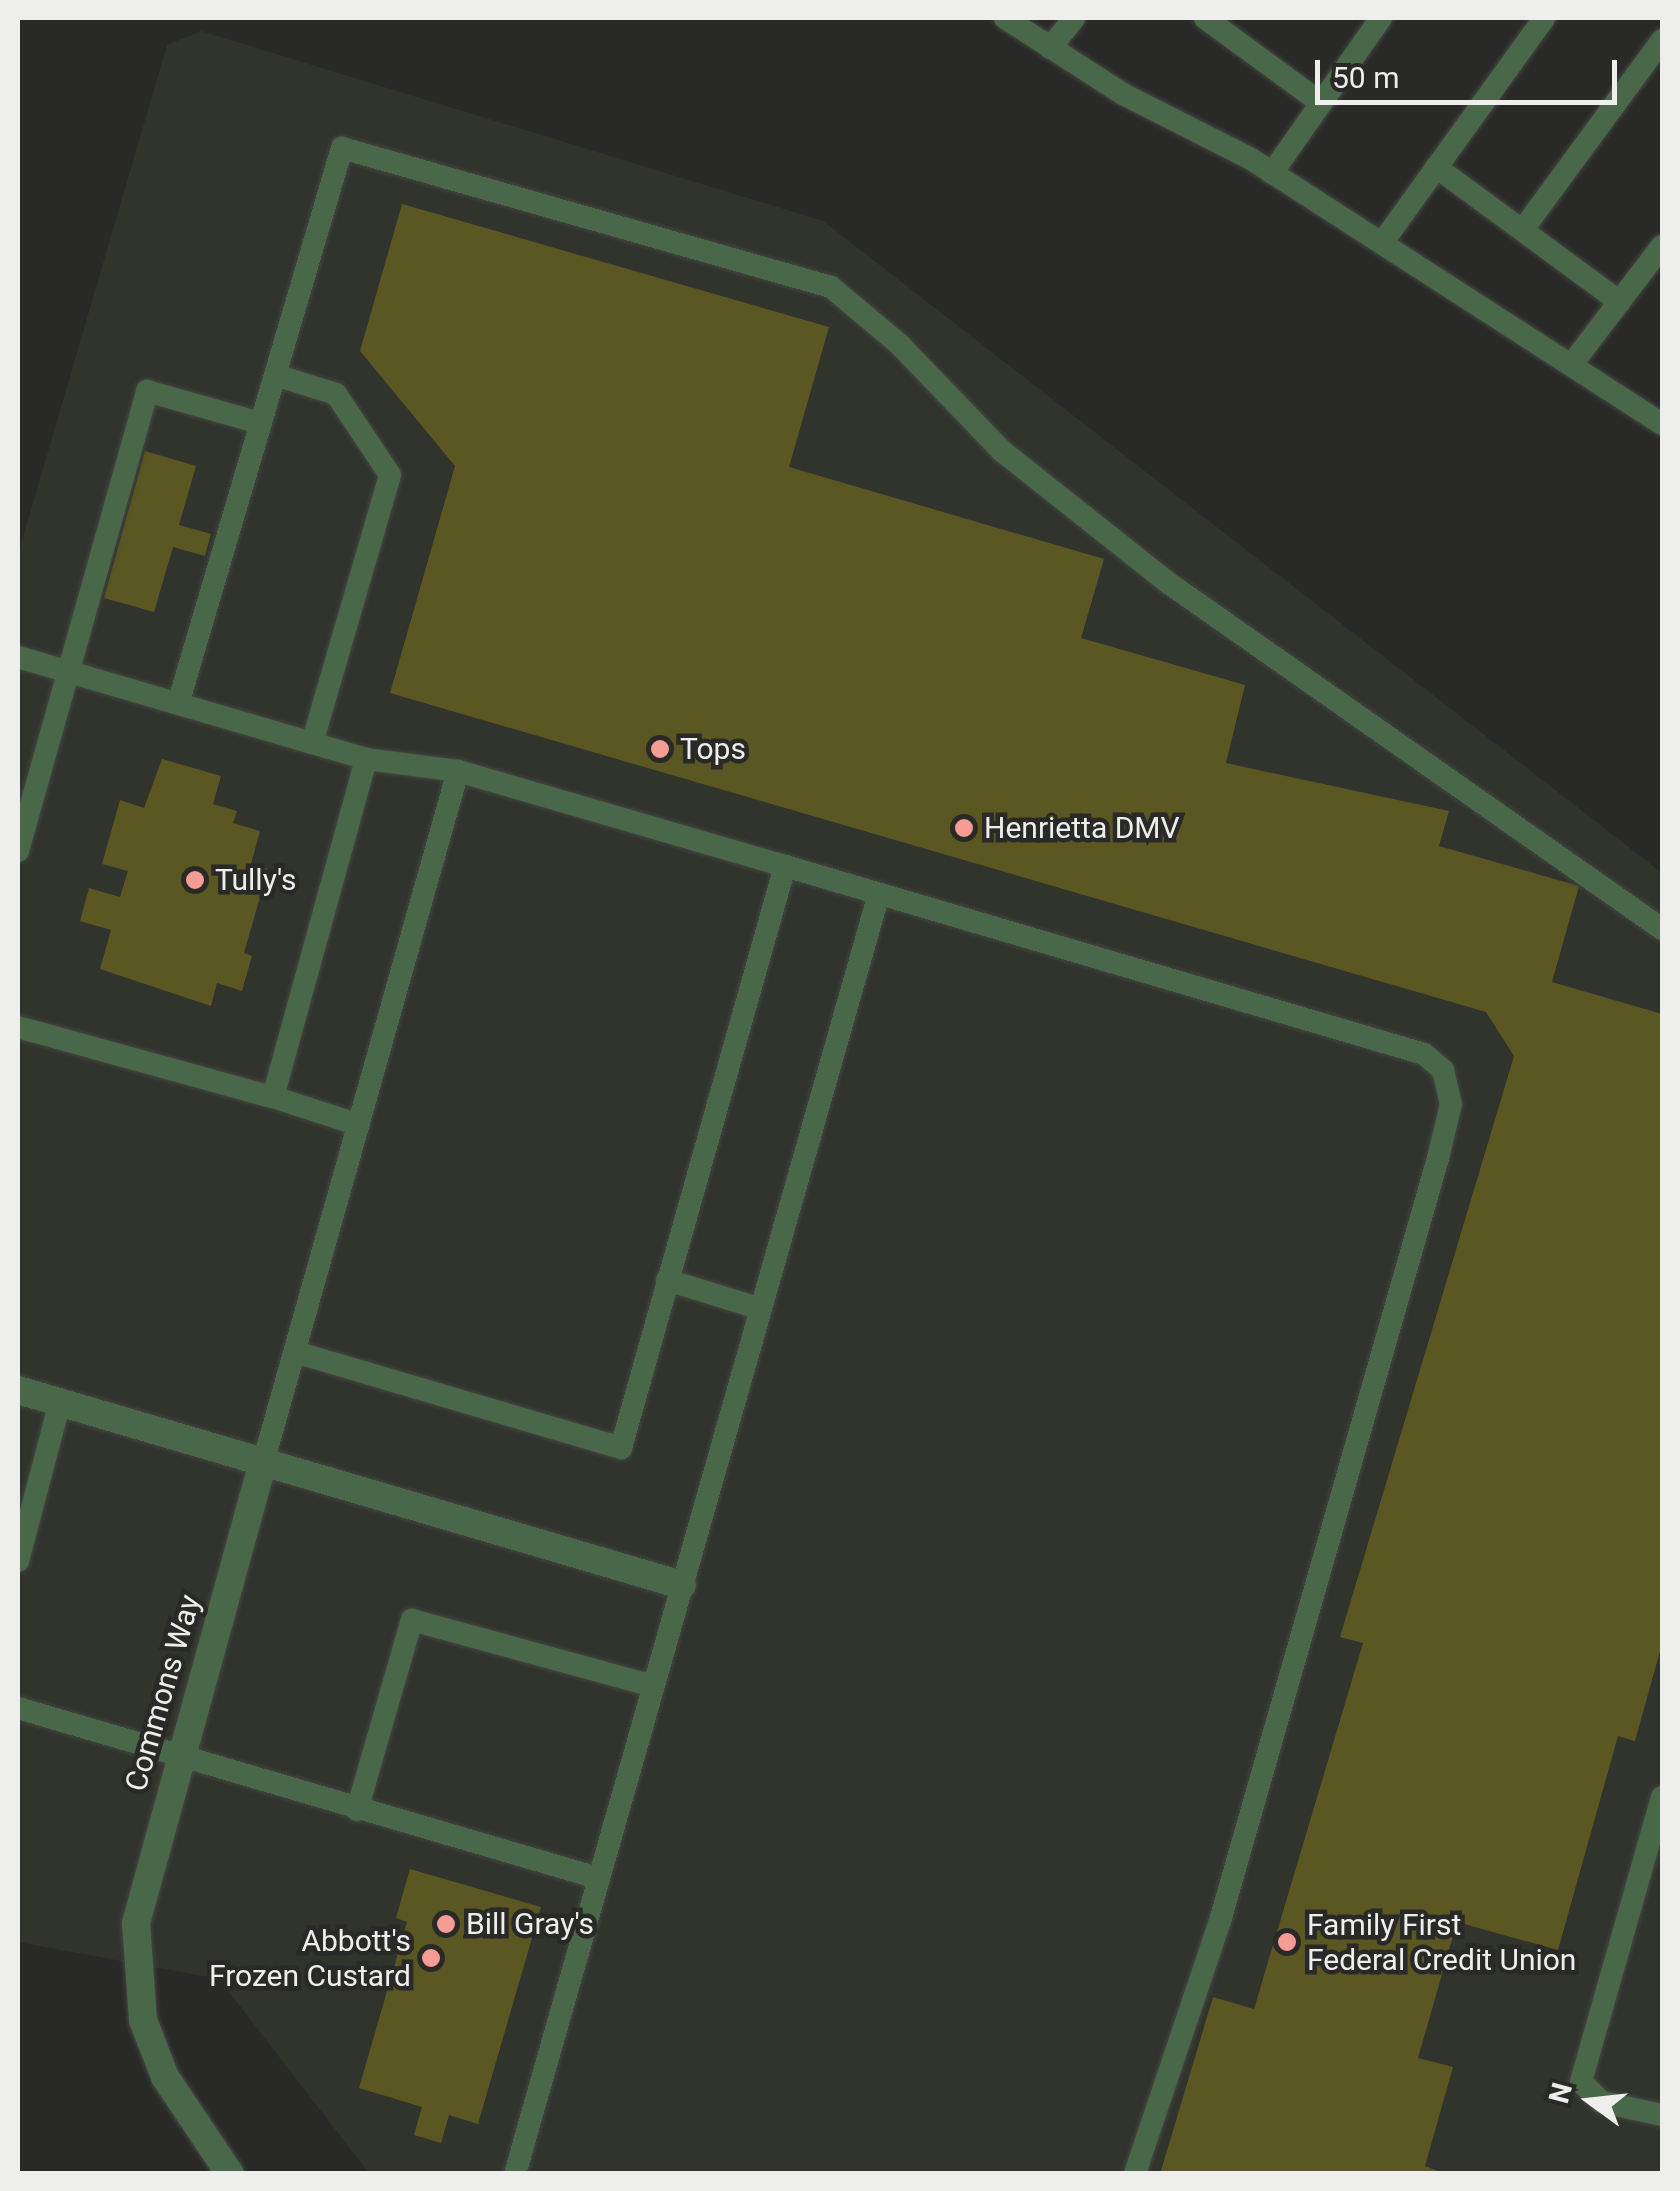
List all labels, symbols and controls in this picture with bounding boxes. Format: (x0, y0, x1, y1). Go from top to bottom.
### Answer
scale bar (1320, 40, 1622, 102)
text: 50 m (1332, 60, 1399, 95)
place label: Tops (680, 731, 746, 767)
marker: Tops (649, 738, 671, 760)
place label: Henrietta DMV (984, 810, 1180, 846)
marker: Henrietta DMV (953, 817, 975, 839)
place label: Tully's (215, 862, 297, 898)
marker: Tully's (184, 869, 206, 891)
street label: Commons Way (118, 1591, 208, 1795)
place label: Bill Gray's (466, 1906, 594, 1942)
place label: Family First Federal Credit Union (1307, 1907, 1576, 1978)
marker: Bill Gray's (435, 1913, 457, 1935)
place label: Abbott's Frozen Custard (209, 1923, 411, 1994)
marker: Family First Federal Credit Union (1276, 1931, 1298, 1953)
marker: Abbott's Frozen Custard (420, 1947, 442, 1969)
north arrow (1540, 2051, 1640, 2151)
text: N (1542, 2079, 1579, 2107)

